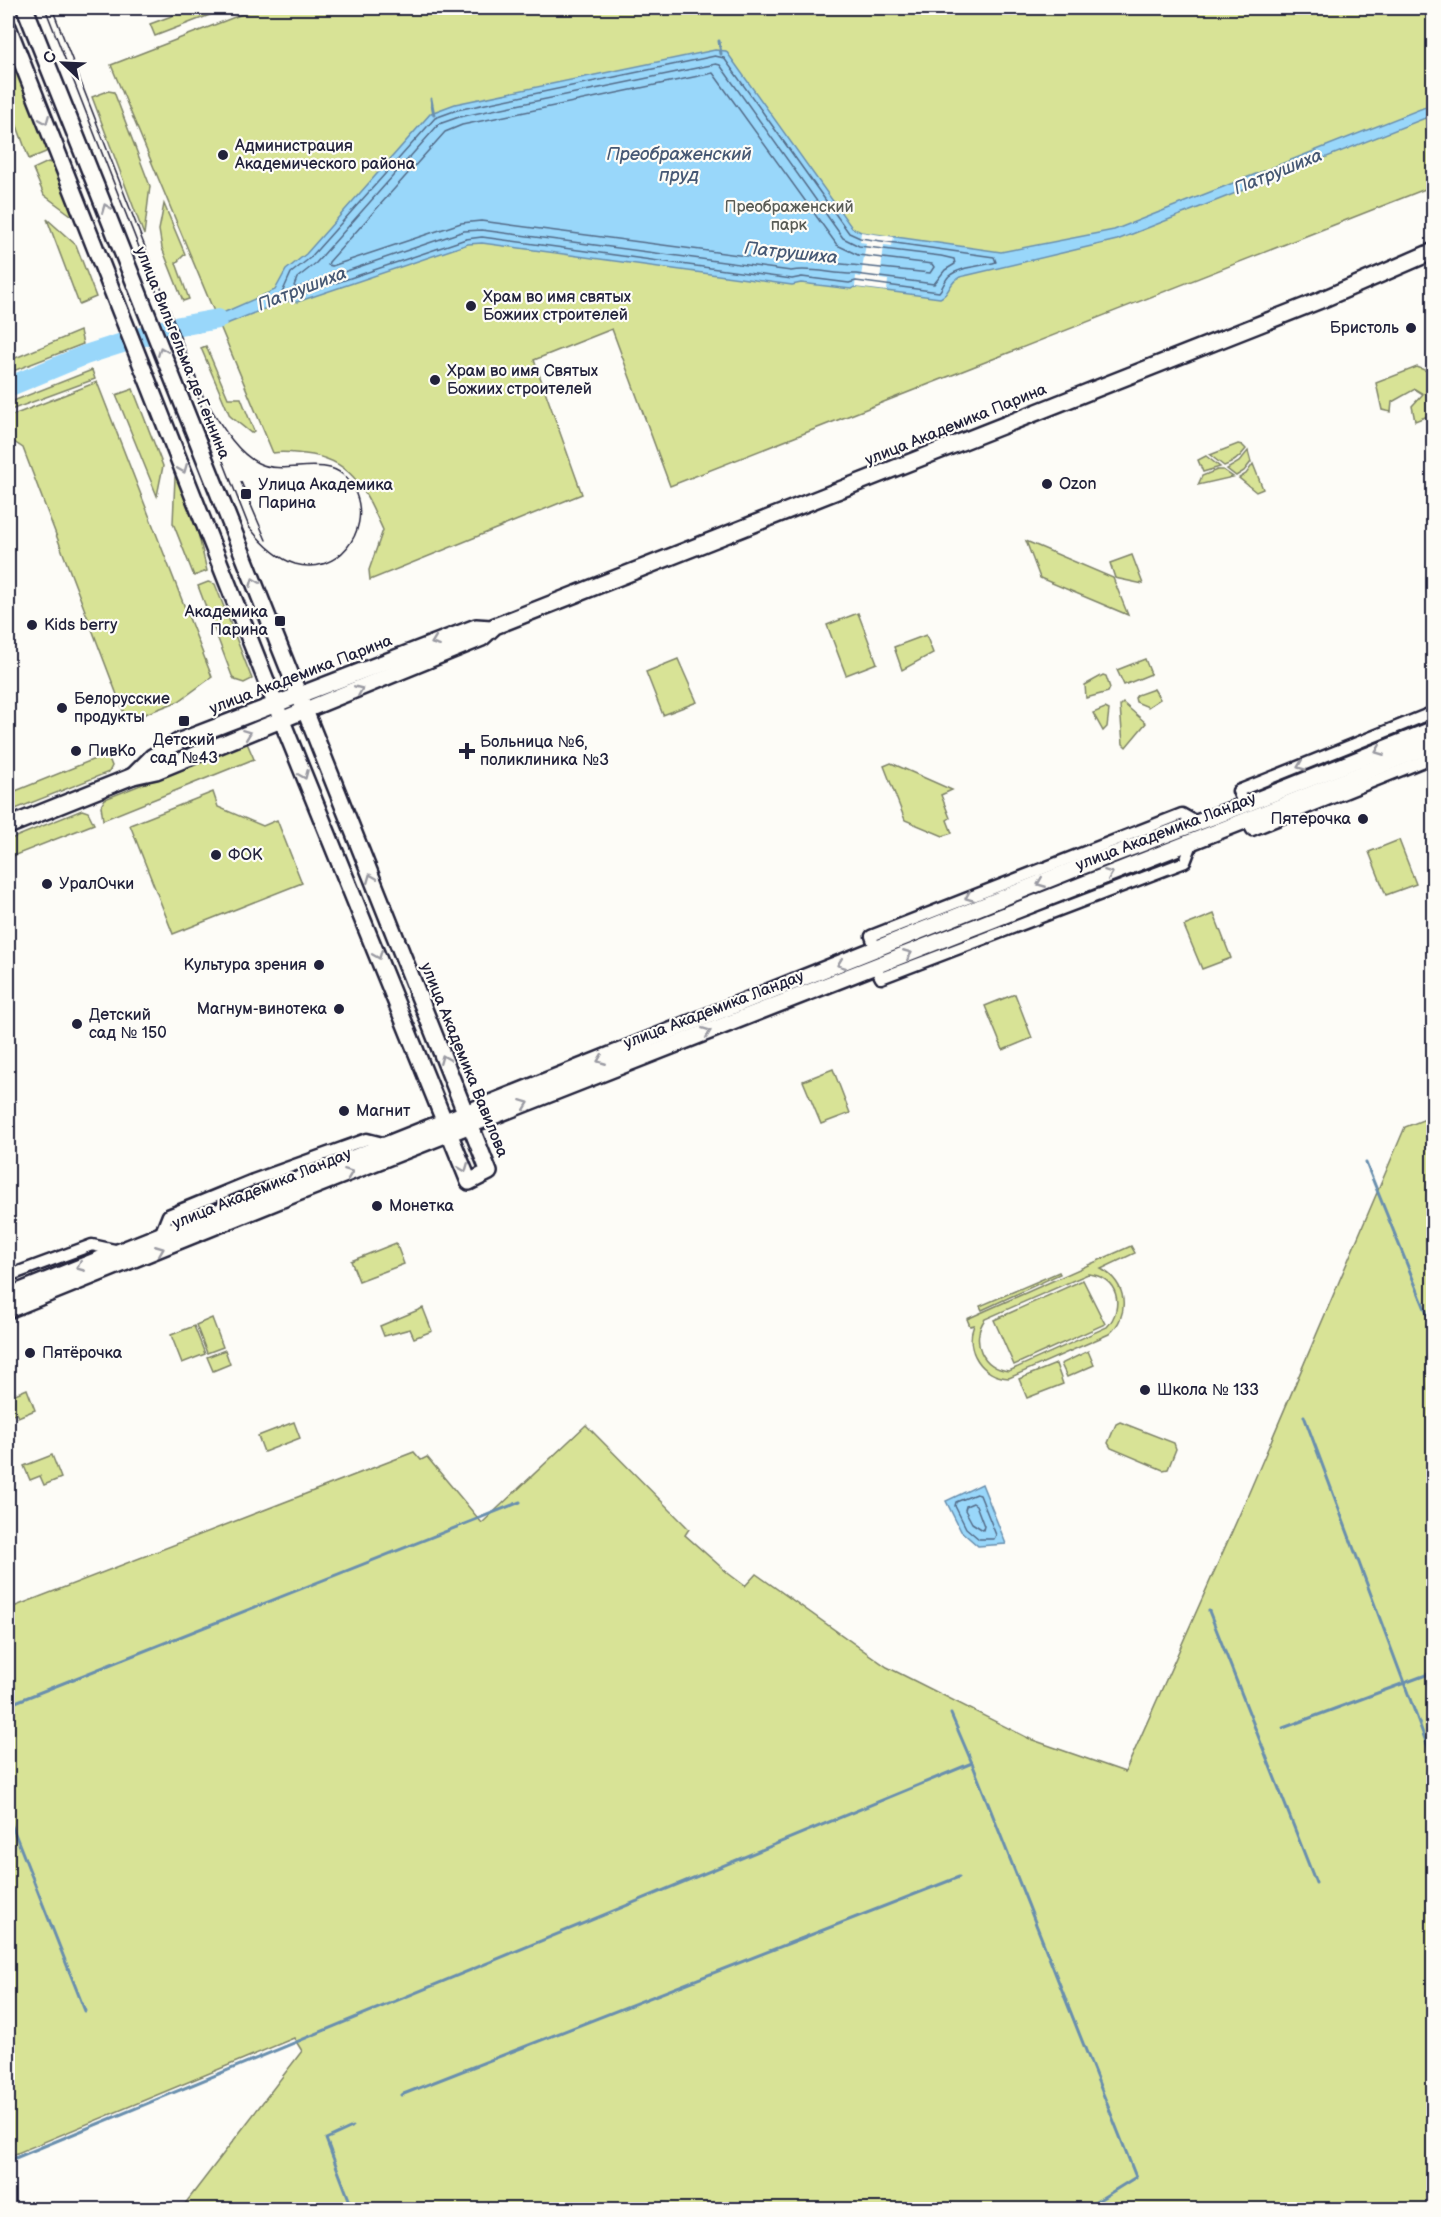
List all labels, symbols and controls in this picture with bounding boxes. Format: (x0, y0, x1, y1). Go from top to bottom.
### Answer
north arrow (33, 33, 93, 93)
text: С (40, 49, 61, 67)
one-way arrow (38, 114, 50, 125)
place label: Администрация Академического района (234, 137, 416, 174)
water label: Преображенский пруд (606, 144, 752, 186)
water label: Патрушиха (1231, 145, 1325, 199)
marker: Администрация Академического района (216, 148, 230, 162)
park label: Преображенский парк (724, 198, 854, 235)
one-way arrow (101, 203, 113, 214)
water label: Патрушиха (743, 238, 839, 268)
street label: улица Вильгельма де Геннина (131, 244, 234, 462)
water label: Патрушиха (255, 262, 349, 316)
place label: Храм во имя святых Божиих строителей (483, 288, 631, 325)
marker: Храм во имя святых Божиих строителей (464, 299, 478, 313)
place label: Бристоль (1330, 319, 1399, 338)
marker: Бристоль (1404, 321, 1418, 335)
one-way arrow (157, 346, 169, 357)
place label: Храм во имя Святых Божиих строителей (447, 362, 598, 399)
marker: Храм во имя Святых Божиих строителей (428, 373, 442, 387)
street label: улица Академика Парина (862, 380, 1050, 470)
one-way arrow (176, 463, 188, 474)
place label: Ozon (1059, 475, 1097, 494)
place label: Улица Академика Парина (258, 476, 393, 513)
marker: Ozon (1040, 477, 1054, 491)
marker: Улица Академика Парина (239, 487, 253, 501)
one-way arrow (249, 577, 262, 588)
place label: Академика Парина (184, 603, 269, 640)
marker: Академика Парина (273, 614, 287, 628)
place label: Kids berry (44, 616, 118, 635)
marker: Kids berry (25, 618, 39, 632)
street label: улица Академика Парина (207, 631, 395, 719)
one-way arrow (430, 635, 441, 648)
one-way arrow (352, 685, 363, 697)
place label: Белорусские продукты (74, 690, 170, 727)
marker: Белорусские продукты (55, 701, 69, 715)
marker: Детский сад №43 (177, 714, 191, 728)
one-way arrow (241, 729, 252, 742)
place label: Детский сад №43 (150, 731, 218, 768)
place label: Больница №6, поликлиника №3 (480, 733, 609, 770)
place label: ПивКо (88, 742, 136, 761)
marker: Больница №6, поликлиника №3 (458, 742, 476, 760)
marker: ПивКо (69, 744, 83, 758)
one-way arrow (1375, 744, 1386, 756)
one-way arrow (1297, 759, 1308, 771)
one-way arrow (297, 768, 309, 779)
street label: улица Академика Ландау (1073, 789, 1259, 875)
place label: Пятерочка (1270, 810, 1352, 829)
marker: Пятерочка (1356, 812, 1370, 826)
place label: ФОК (228, 846, 263, 865)
marker: ФОК (209, 848, 223, 862)
one-way arrow (1102, 869, 1113, 881)
one-way arrow (366, 874, 379, 884)
place label: УралОчки (59, 875, 134, 894)
one-way arrow (1037, 876, 1048, 888)
marker: УралОчки (40, 877, 54, 891)
one-way arrow (965, 890, 975, 903)
one-way arrow (371, 949, 383, 960)
one-way arrow (902, 949, 913, 961)
place label: Культура зрения (184, 956, 307, 975)
one-way arrow (836, 957, 847, 969)
marker: Культура зрения (312, 958, 326, 972)
street label: улица Академика Вавилова (416, 960, 512, 1161)
street label: улица Академика Ландау (621, 967, 807, 1053)
place label: Магнум-винотека (197, 1000, 328, 1019)
marker: Магнум-винотека (332, 1002, 346, 1016)
place label: Детский сад № 150 (89, 1006, 167, 1043)
marker: Детский сад № 150 (70, 1017, 84, 1031)
one-way arrow (701, 1027, 711, 1040)
one-way arrow (597, 1052, 607, 1065)
one-way arrow (439, 1054, 451, 1065)
one-way arrow (519, 1099, 530, 1111)
place label: Магнит (356, 1102, 411, 1121)
marker: Магнит (337, 1104, 351, 1118)
street label: улица Академика Ландау (170, 1144, 355, 1234)
one-way arrow (456, 1162, 469, 1173)
one-way arrow (344, 1167, 354, 1180)
place label: Монетка (389, 1197, 454, 1216)
marker: Монетка (370, 1199, 384, 1213)
one-way arrow (153, 1245, 164, 1257)
one-way arrow (75, 1260, 86, 1272)
place label: Пятёрочка (42, 1344, 123, 1363)
marker: Пятёрочка (23, 1346, 37, 1360)
place label: Школа № 133 (1157, 1381, 1259, 1400)
marker: Школа № 133 (1138, 1383, 1152, 1397)

